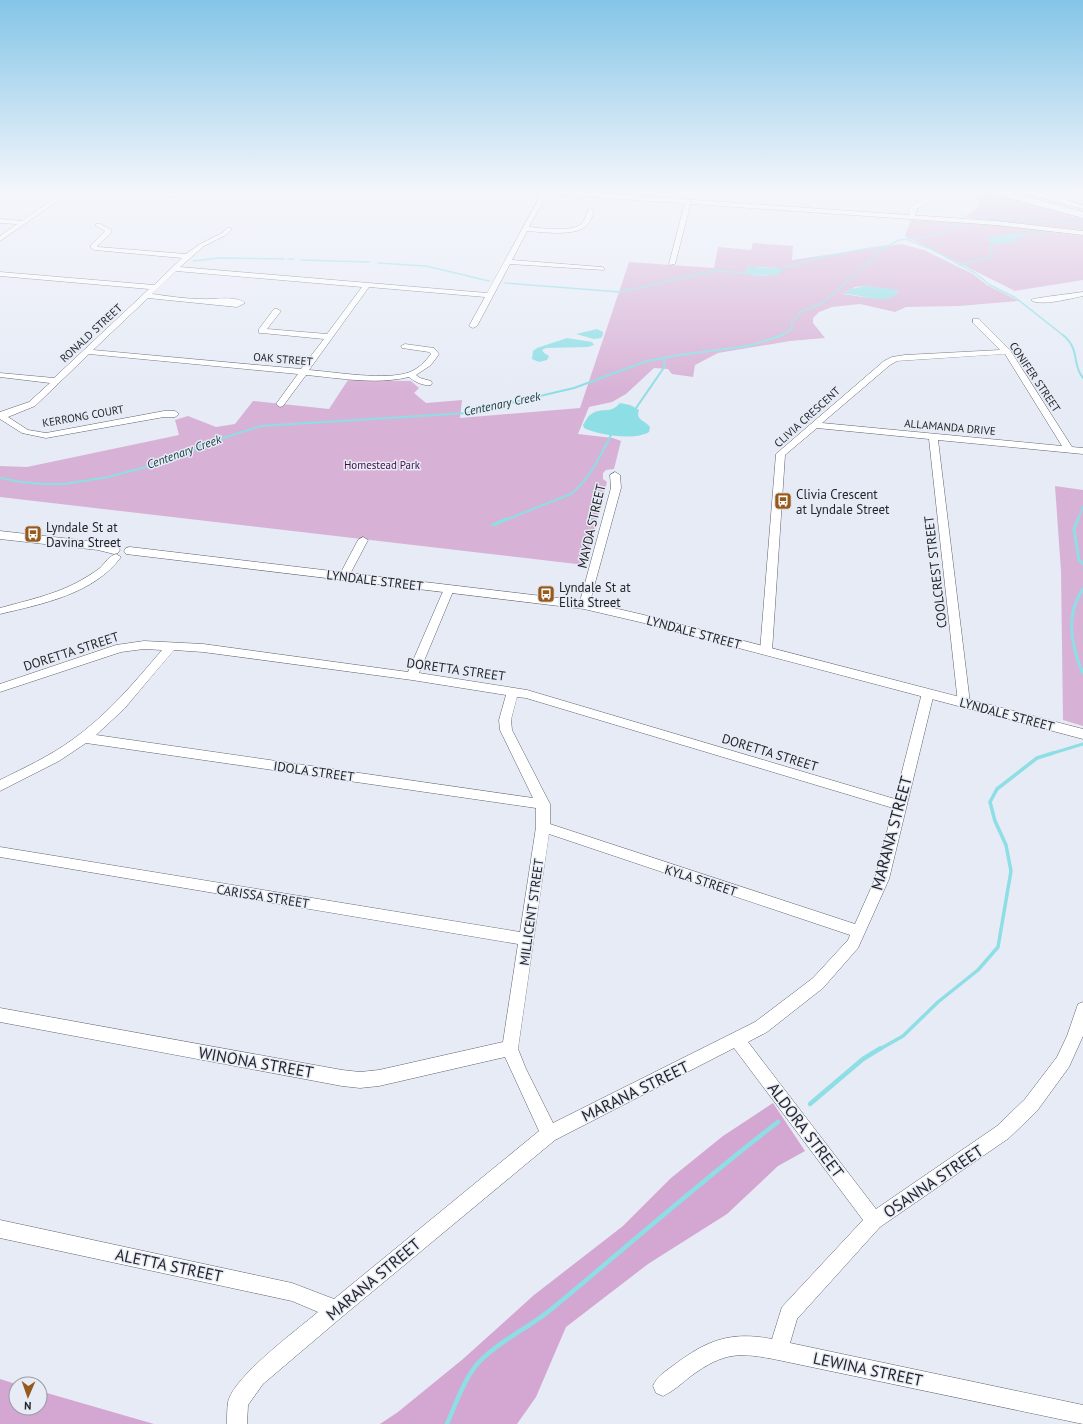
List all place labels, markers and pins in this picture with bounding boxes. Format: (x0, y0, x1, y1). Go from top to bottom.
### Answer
place label: Clivia Crescent at Lyndale Street (796, 486, 890, 518)
bus stop icon: Clivia Crescent at Lyndale Street (773, 491, 793, 511)
place label: Lyndale St at Davina Street (46, 519, 122, 551)
bus stop icon: Lyndale St at Davina Street (23, 524, 43, 544)
place label: Lyndale St at Elita Street (559, 579, 631, 611)
bus stop icon: Lyndale St at Elita Street (536, 584, 556, 604)

